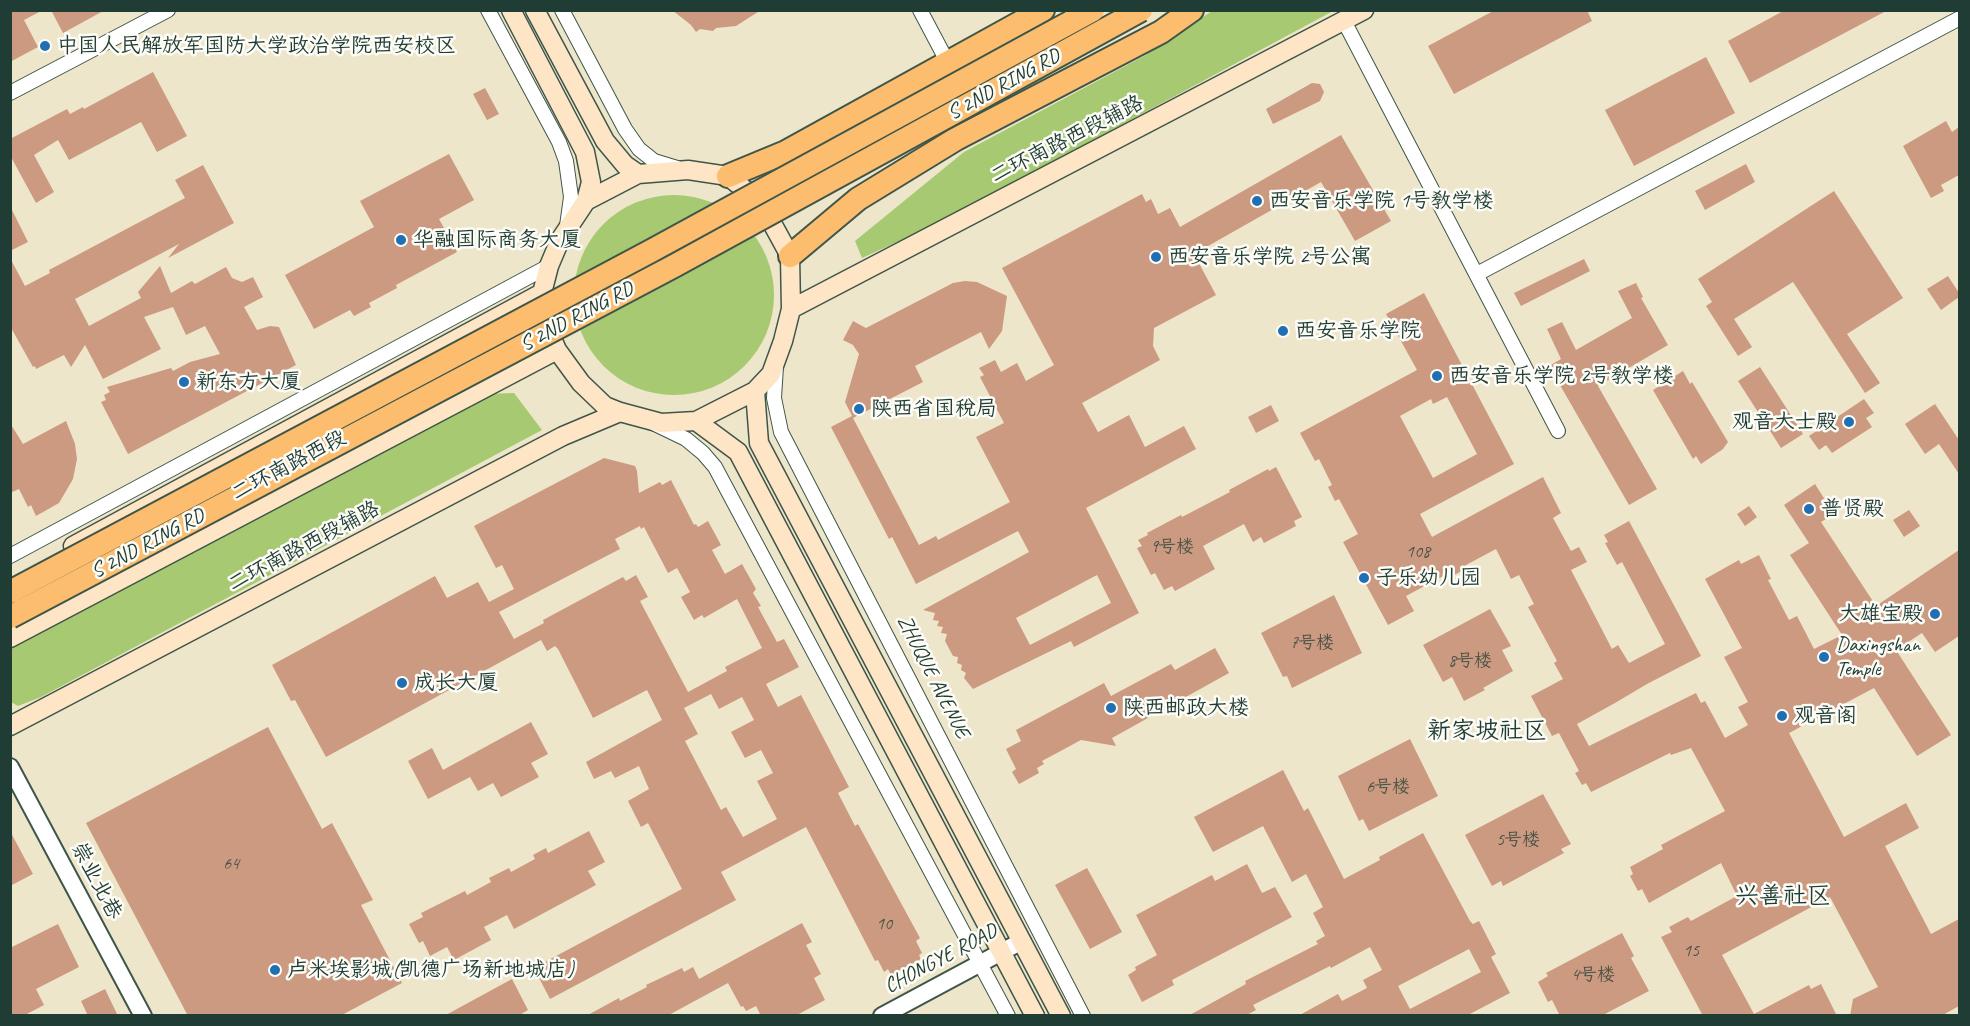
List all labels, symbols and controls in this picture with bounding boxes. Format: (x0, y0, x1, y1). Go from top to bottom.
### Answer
place label: 中国人民解放军国防大学政治学院西安校区 (57, 33, 456, 59)
marker: 中国人民解放军国防大学政治学院西安校区 (38, 39, 52, 53)
street label: S 2ND RING RD (943, 44, 1065, 126)
street label: 二环南路西段辅路 (986, 91, 1148, 189)
place label: 西安音乐学院 1号教学楼 (1269, 188, 1494, 214)
marker: 西安音乐学院 1号教学楼 (1250, 194, 1264, 208)
place label: 华融国际商务大厦 (413, 227, 581, 253)
marker: 华融国际商务大厦 (394, 233, 408, 247)
place label: 西安音乐学院 2号公寓 (1168, 244, 1372, 270)
marker: 西安音乐学院 2号公寓 (1149, 250, 1163, 264)
street label: S 2ND RING RD (516, 277, 638, 357)
place label: 西安音乐学院 (1295, 318, 1421, 344)
marker: 西安音乐学院 (1276, 324, 1290, 338)
place label: 西安音乐学院 2号教学楼 (1449, 363, 1674, 389)
place label: 新东方大厦 (196, 369, 301, 395)
marker: 西安音乐学院 2号教学楼 (1430, 369, 1444, 383)
marker: 新东方大厦 (177, 375, 191, 389)
place label: 陕西省国税局 (871, 396, 997, 422)
marker: 陕西省国税局 (852, 402, 866, 416)
place label: 观音大士殿 (1732, 409, 1837, 435)
marker: 观音大士殿 (1842, 415, 1856, 429)
street label: 二环南路西段 (227, 425, 351, 507)
street label: 二环南路西段辅路 (224, 496, 384, 598)
place label: 普贤殿 (1821, 496, 1884, 522)
marker: 普贤殿 (1802, 502, 1816, 516)
street label: S 2ND RING RD (87, 504, 209, 584)
house number: 9号楼 (1150, 536, 1194, 558)
house number: 108 (1406, 541, 1430, 563)
place label: 子乐幼儿园 (1376, 565, 1481, 591)
marker: 子乐幼儿园 (1357, 571, 1371, 585)
place label: 大雄宝殿 (1839, 601, 1923, 627)
marker: 大雄宝殿 (1928, 607, 1942, 621)
street label: ZHUQUE AVENUE (891, 611, 975, 743)
house number: 7号楼 (1290, 632, 1334, 654)
place label: Daxingshan Temple (1836, 632, 1920, 682)
house number: 8号楼 (1448, 650, 1492, 672)
marker: Daxingshan Temple (1817, 650, 1831, 664)
place label: 成长大厦 (414, 670, 498, 696)
marker: 成长大厦 (395, 676, 409, 690)
place label: 陕西邮政大楼 (1123, 695, 1249, 721)
marker: 陕西邮政大楼 (1104, 701, 1118, 715)
place label: 观音阁 (1794, 703, 1857, 729)
marker: 观音阁 (1775, 709, 1789, 723)
district label: 新家坡社区 (1427, 718, 1547, 746)
house number: 6号楼 (1366, 776, 1410, 798)
house number: 5号楼 (1496, 829, 1540, 851)
street label: 崇业北巷 (65, 838, 127, 924)
house number: 64 (223, 853, 239, 875)
district label: 兴善社区 (1735, 883, 1831, 911)
house number: 10 (876, 913, 892, 935)
street label: CHONGYE ROAD (880, 919, 1002, 999)
house number: 15 (1683, 940, 1699, 962)
place label: 卢米埃影城(凯德广场新地城店) (287, 957, 574, 983)
marker: 卢米埃影城(凯德广场新地城店) (268, 963, 282, 977)
house number: 4号楼 (1571, 964, 1615, 986)

